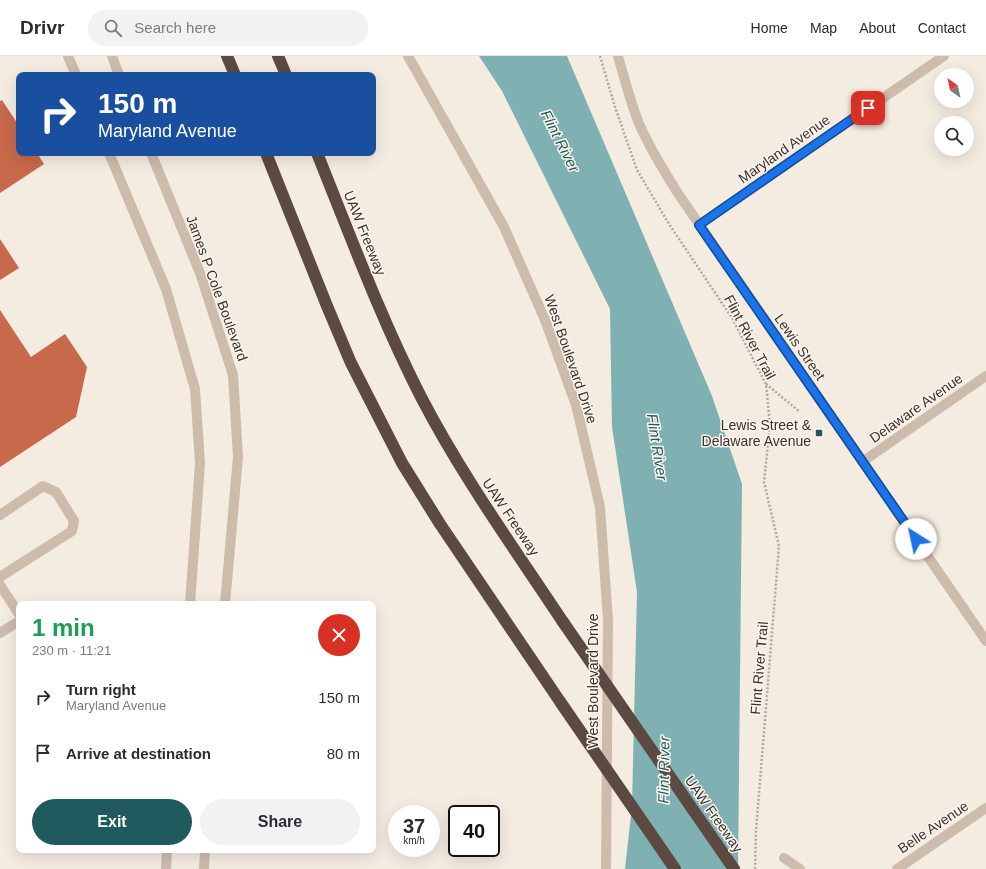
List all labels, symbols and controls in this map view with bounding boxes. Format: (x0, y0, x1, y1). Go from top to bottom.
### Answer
search box (88, 10, 368, 46)
text: Drivr (20, 17, 64, 38)
icon: search (102, 17, 124, 39)
text: Search here (134, 19, 216, 36)
text: Home (751, 20, 788, 36)
text: Map (810, 20, 837, 36)
text: About (859, 20, 896, 36)
text: Contact (918, 20, 966, 36)
north arrow (934, 68, 974, 108)
map controls (934, 68, 974, 156)
icon: right (32, 88, 84, 140)
text: 150 m (98, 88, 177, 119)
pin (851, 91, 885, 125)
icon: arrive (857, 97, 879, 119)
water label: Flint River (538, 107, 584, 176)
street label: Maryland Avenue (735, 111, 833, 187)
button: search (934, 116, 974, 156)
text: Maryland Avenue (98, 121, 237, 141)
street label: UAW Freeway (341, 188, 389, 278)
street label: James P Cole Boulevard (183, 213, 251, 363)
street label: Flint River Trail (721, 292, 779, 382)
street label: West Boulevard Drive (541, 293, 601, 426)
street label: Lewis Street (771, 311, 829, 383)
street label: Delaware Avenue (867, 370, 966, 446)
water label: Flint River (644, 412, 671, 483)
place label: Lewis Street & Delaware Avenue (702, 417, 812, 449)
marker: Lewis Street & Delaware Avenue (814, 428, 824, 438)
street label: UAW Freeway (479, 475, 543, 559)
position arrow (895, 518, 937, 560)
street label: West Boulevard Drive (585, 613, 601, 749)
text: 1 min (32, 614, 95, 641)
button: close (318, 614, 360, 656)
street label: Flint River Trail (747, 621, 771, 715)
text: 230 m · 11:21 (32, 643, 111, 658)
text: Turn right (66, 681, 136, 698)
icon: right (32, 686, 54, 708)
text: 150 m (318, 689, 360, 706)
text: Maryland Avenue (66, 698, 166, 713)
water label: Flint River (654, 735, 673, 804)
icon: arrive (32, 742, 54, 764)
text: Arrive at destination (66, 745, 211, 762)
text: 80 m (327, 745, 360, 762)
street label: UAW Freeway (682, 773, 746, 855)
street label: Belle Avenue (895, 797, 971, 856)
button: Exit (32, 799, 192, 845)
button: Share (200, 799, 360, 845)
speed limit sign: 40 (448, 805, 500, 857)
text: 37 (403, 815, 425, 837)
text: km/h (403, 835, 425, 846)

